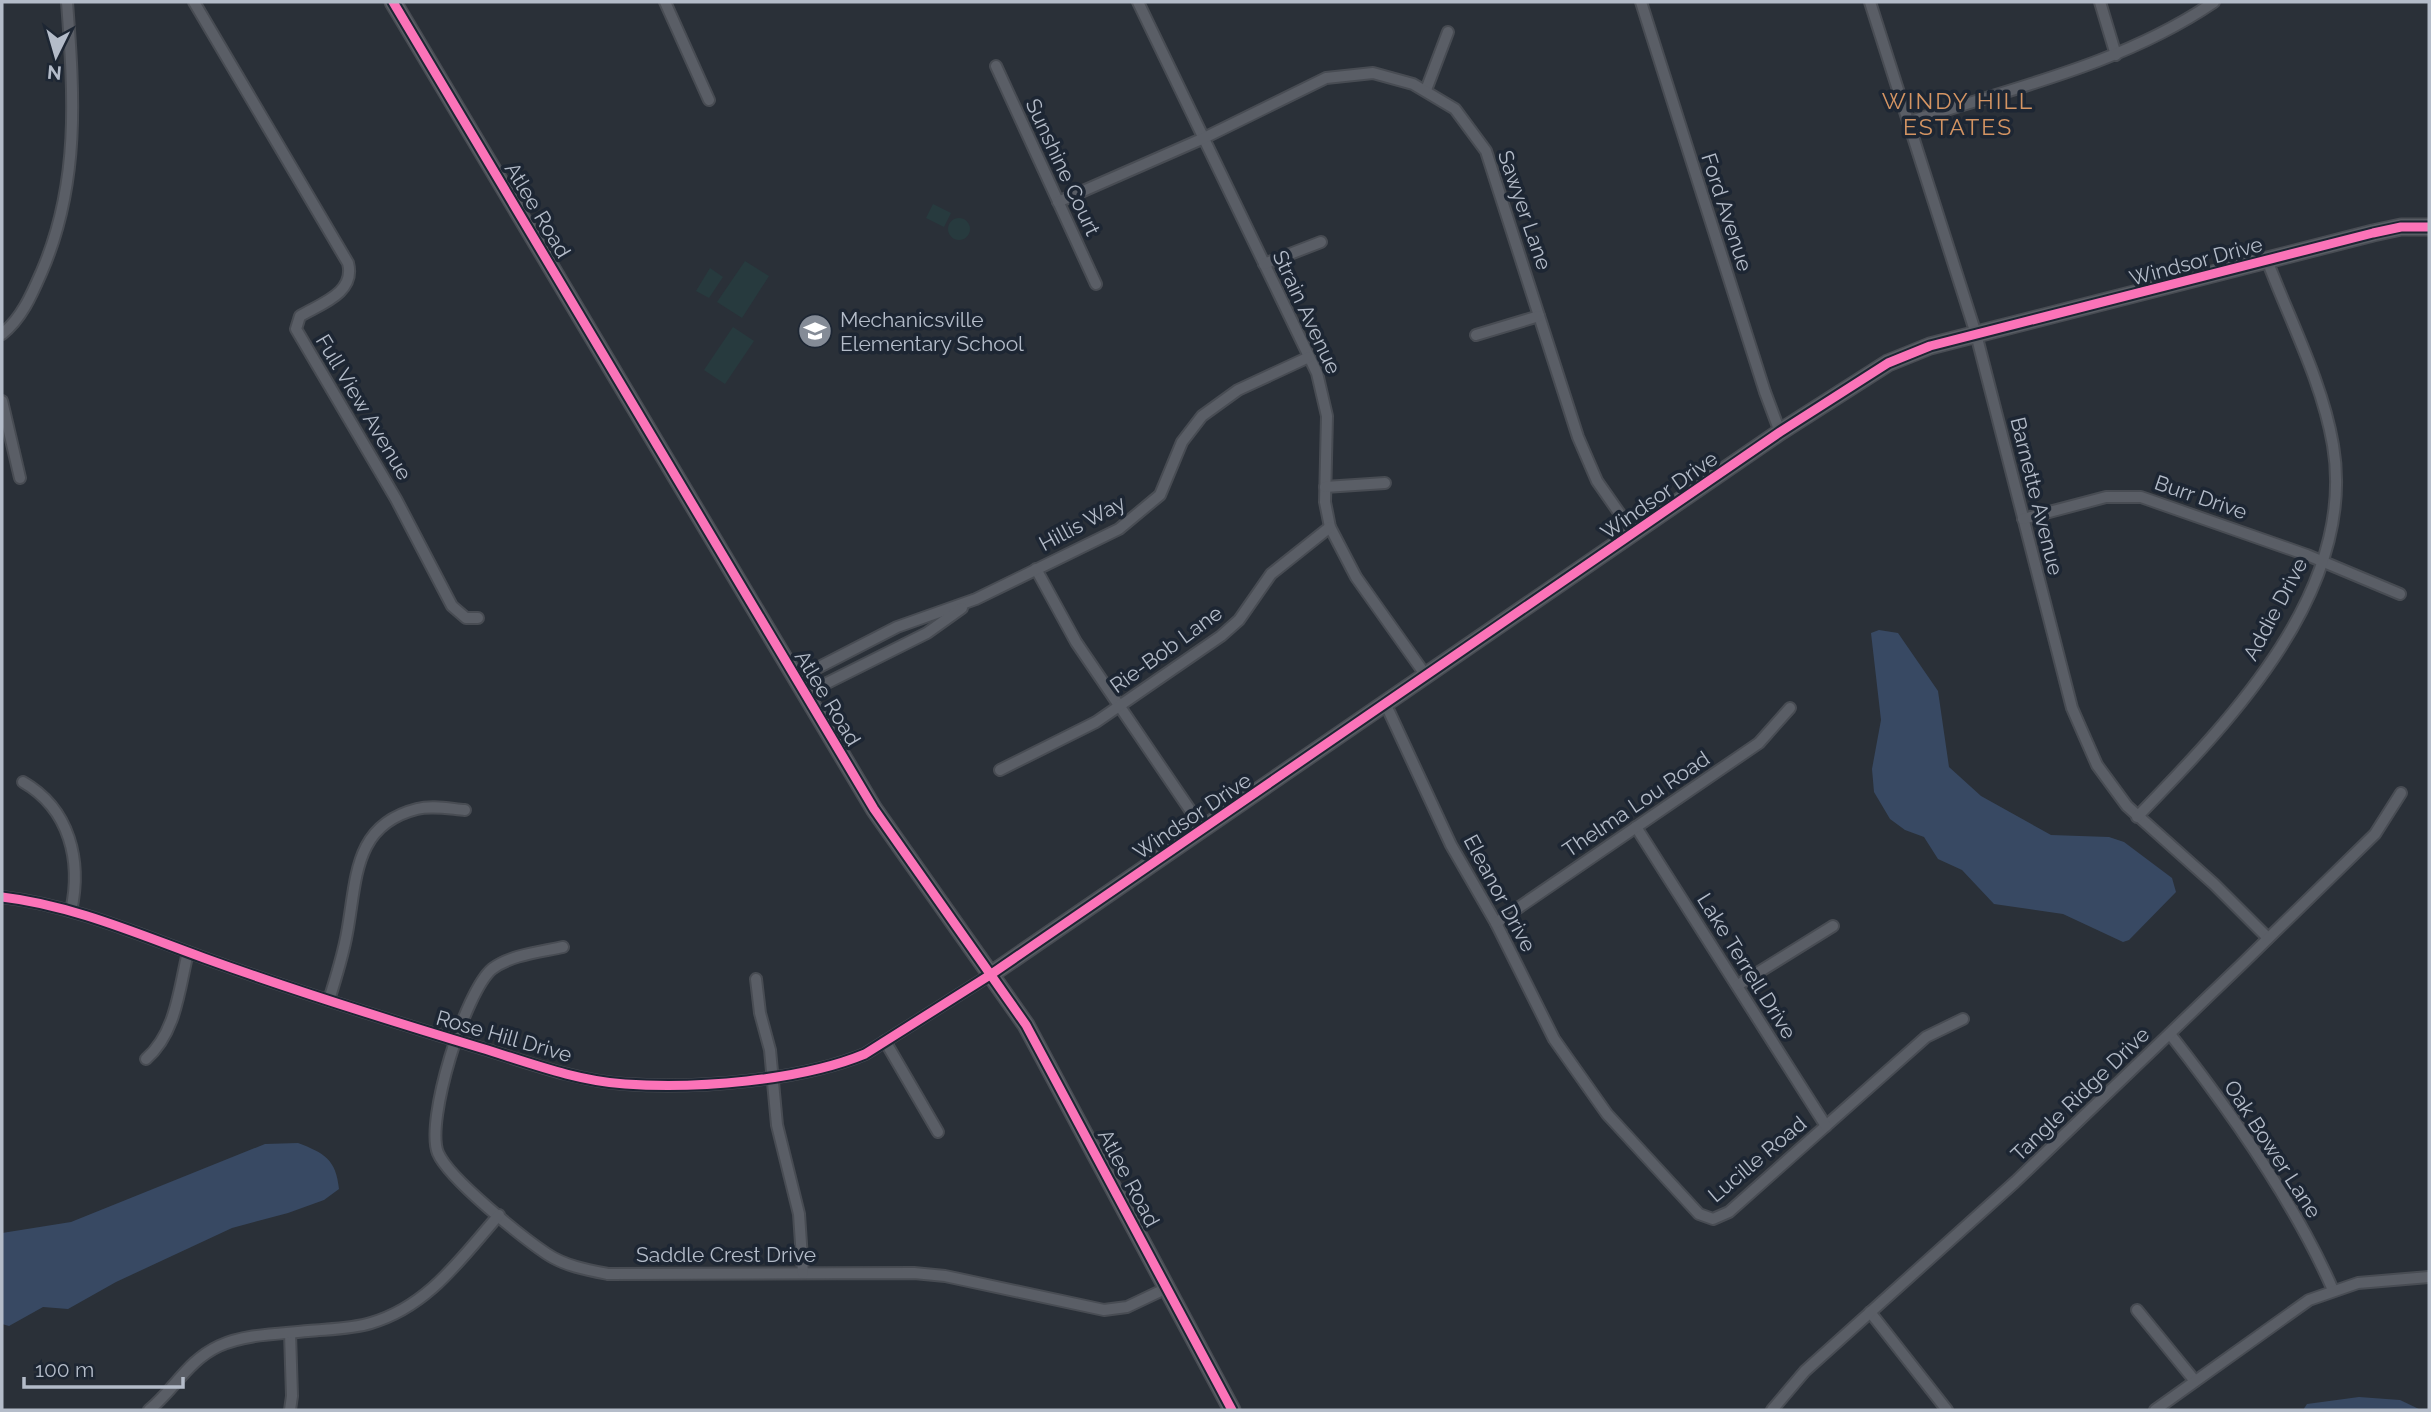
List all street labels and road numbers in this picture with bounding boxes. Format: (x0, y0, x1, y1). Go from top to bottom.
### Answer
street label: Sunshine Court (1020, 95, 1106, 239)
street label: Sawyer Lane (1493, 147, 1557, 273)
street label: Ford Avenue (1696, 150, 1758, 274)
street label: Atlee Road (500, 158, 576, 262)
street label: Windsor Drive (2127, 231, 2265, 291)
street label: Strain Avenue (1267, 246, 1347, 378)
street label: Full View Avenue (311, 330, 417, 484)
street label: Barnette Avenue (2005, 414, 2069, 578)
street label: Windsor Drive (1596, 446, 1722, 544)
street label: Burr Drive (2151, 470, 2251, 524)
street label: Hillis Way (1035, 490, 1129, 556)
street label: Addie Drive (2238, 554, 2312, 664)
street label: Rie-Bob Lane (1105, 600, 1227, 698)
street label: Atlee Road (790, 646, 866, 750)
street label: Thelma Lou Road (1558, 746, 1714, 862)
street label: Windsor Drive (1128, 767, 1256, 865)
street label: Eleanor Drive (1459, 830, 1541, 956)
street label: Lake Terrell Drive (1692, 889, 1802, 1043)
street label: Rose Hill Drive (433, 1005, 575, 1067)
street label: Tangle Ridge Drive (2006, 1022, 2154, 1166)
street label: Oak Bower Lane (2219, 1075, 2327, 1223)
street label: Lucille Road (1703, 1111, 1811, 1207)
street label: Atlee Road (1093, 1125, 1165, 1231)
street label: Saddle Crest Drive (636, 1242, 816, 1267)

